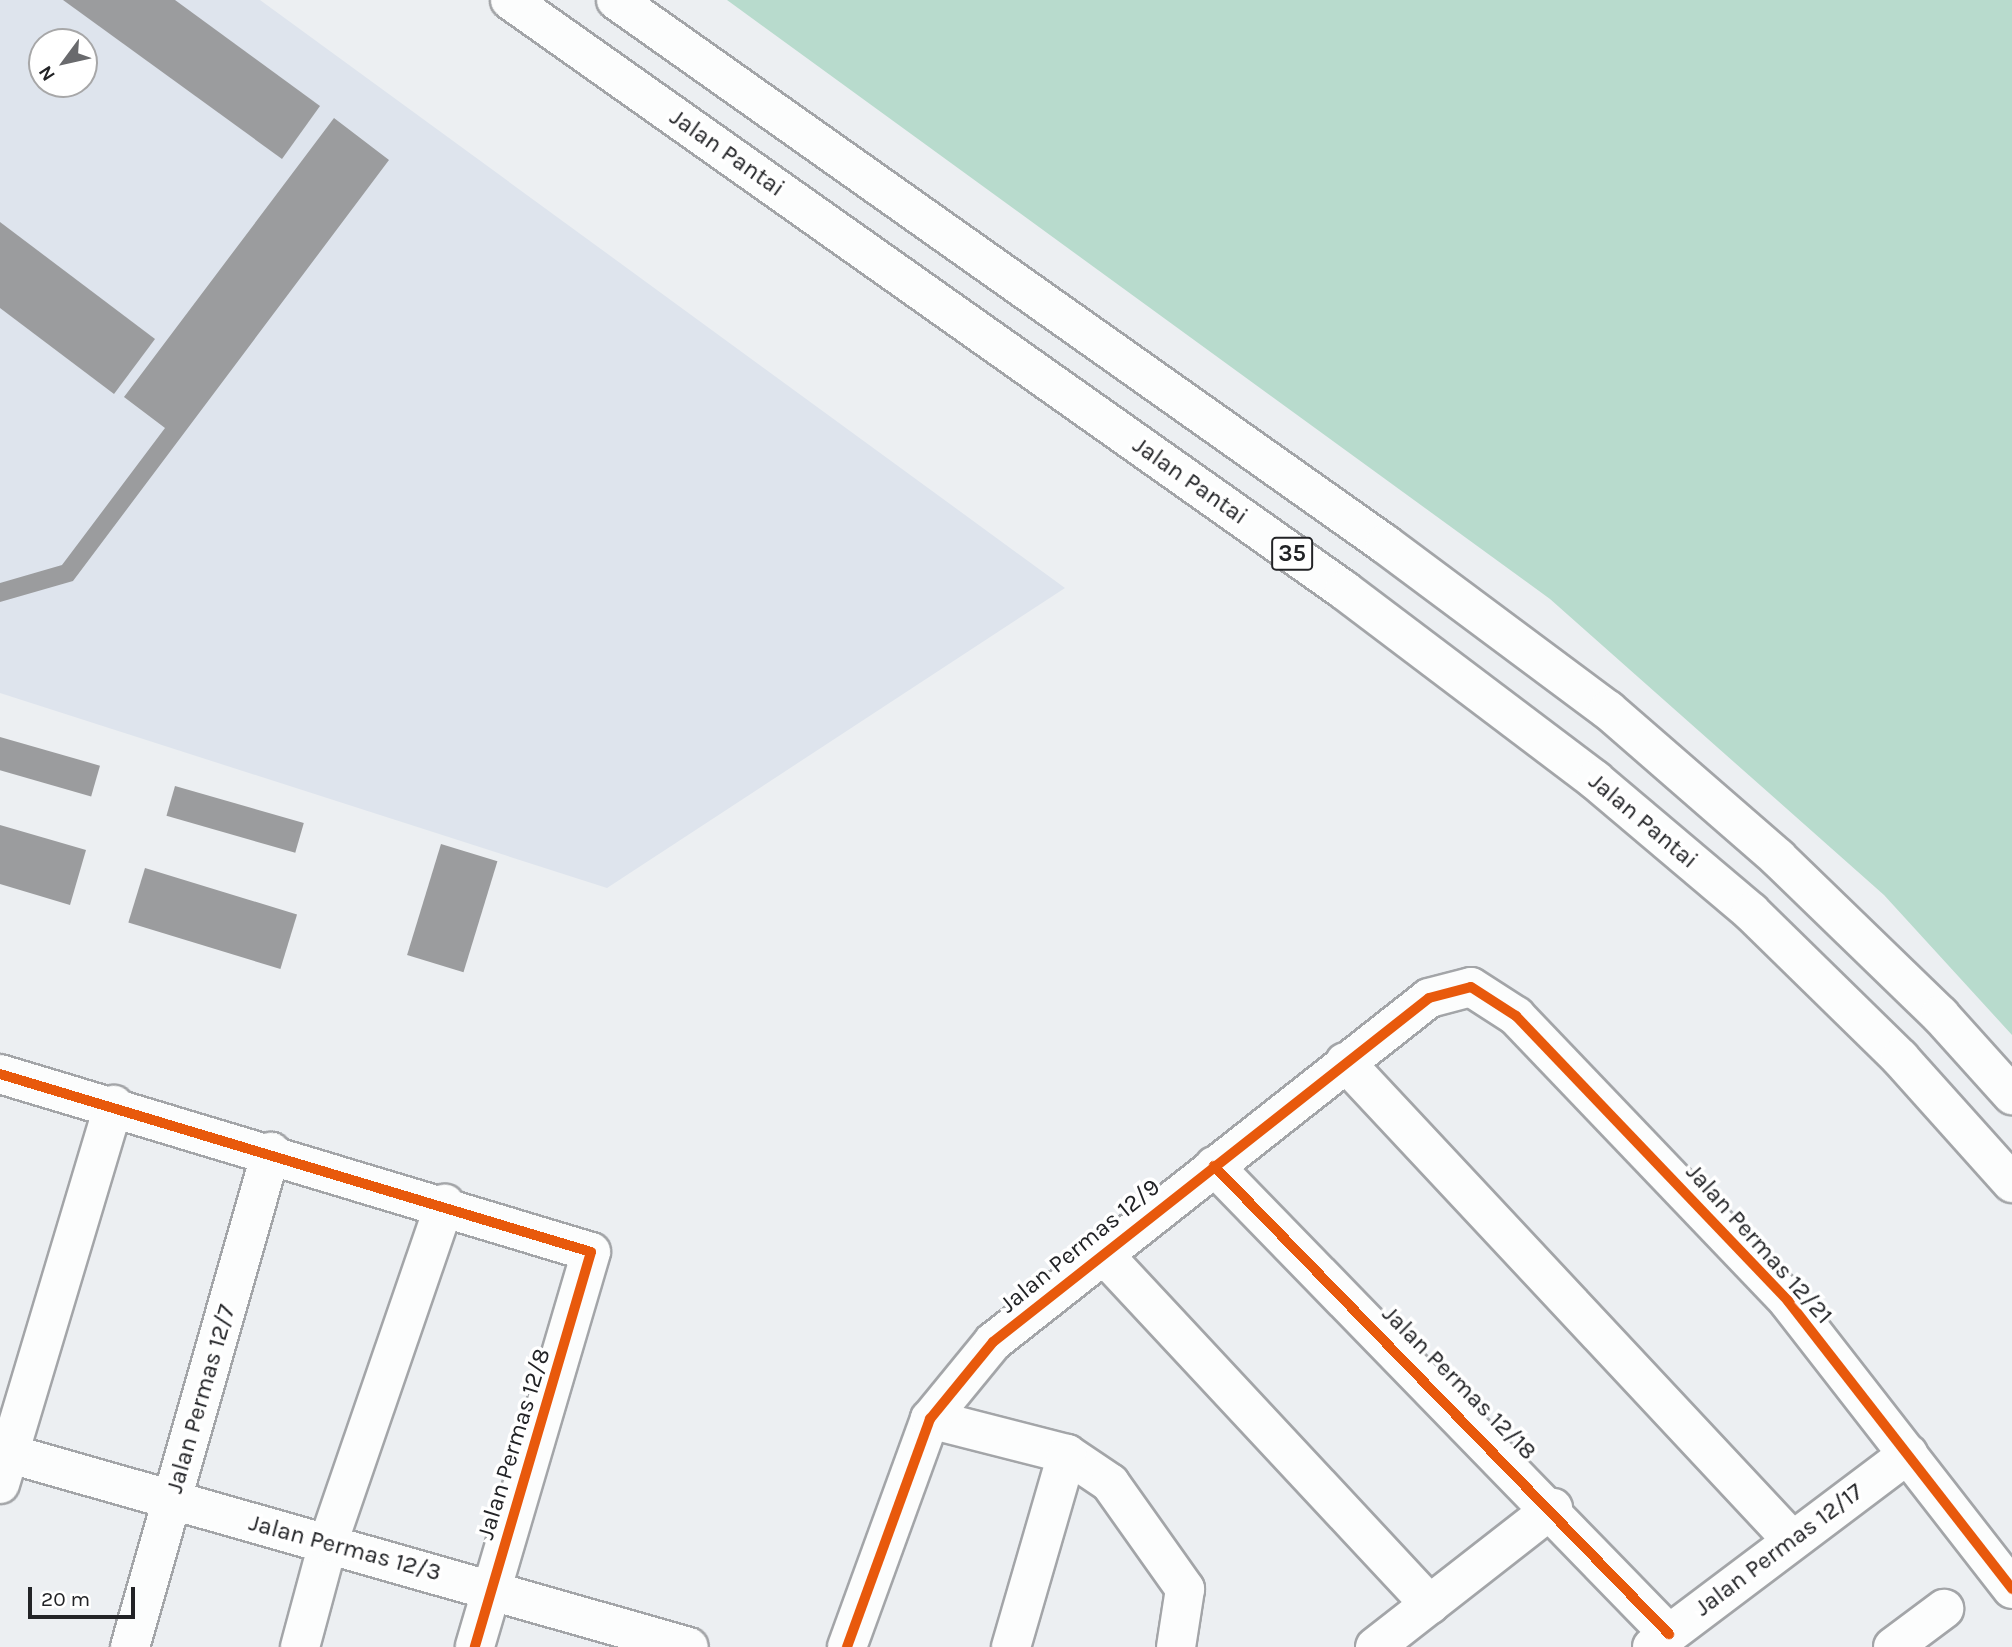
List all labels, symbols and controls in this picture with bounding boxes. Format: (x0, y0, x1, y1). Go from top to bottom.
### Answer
north arrow (28, 28, 98, 98)
text: N (34, 62, 60, 85)
street label: Jalan Pantai (664, 103, 790, 203)
street label: Jalan Pantai (1127, 431, 1253, 531)
road number: 35 (1271, 534, 1313, 574)
street label: Jalan Pantai (1583, 767, 1703, 875)
street label: Jalan Permas 12/21 (1680, 1158, 1838, 1330)
street label: Jalan Permas 12/9 (994, 1173, 1166, 1319)
street label: Jalan Permas 12/18 (1376, 1300, 1542, 1466)
street label: Jalan Permas 12/7 (160, 1301, 242, 1497)
street label: Jalan Permas 12/8 (471, 1345, 557, 1543)
street label: Jalan Permas 12/17 (1689, 1478, 1869, 1622)
street label: Jalan Permas 12/3 (246, 1509, 444, 1587)
scale bar (32, 1574, 138, 1618)
text: 20 m (41, 1587, 90, 1611)

